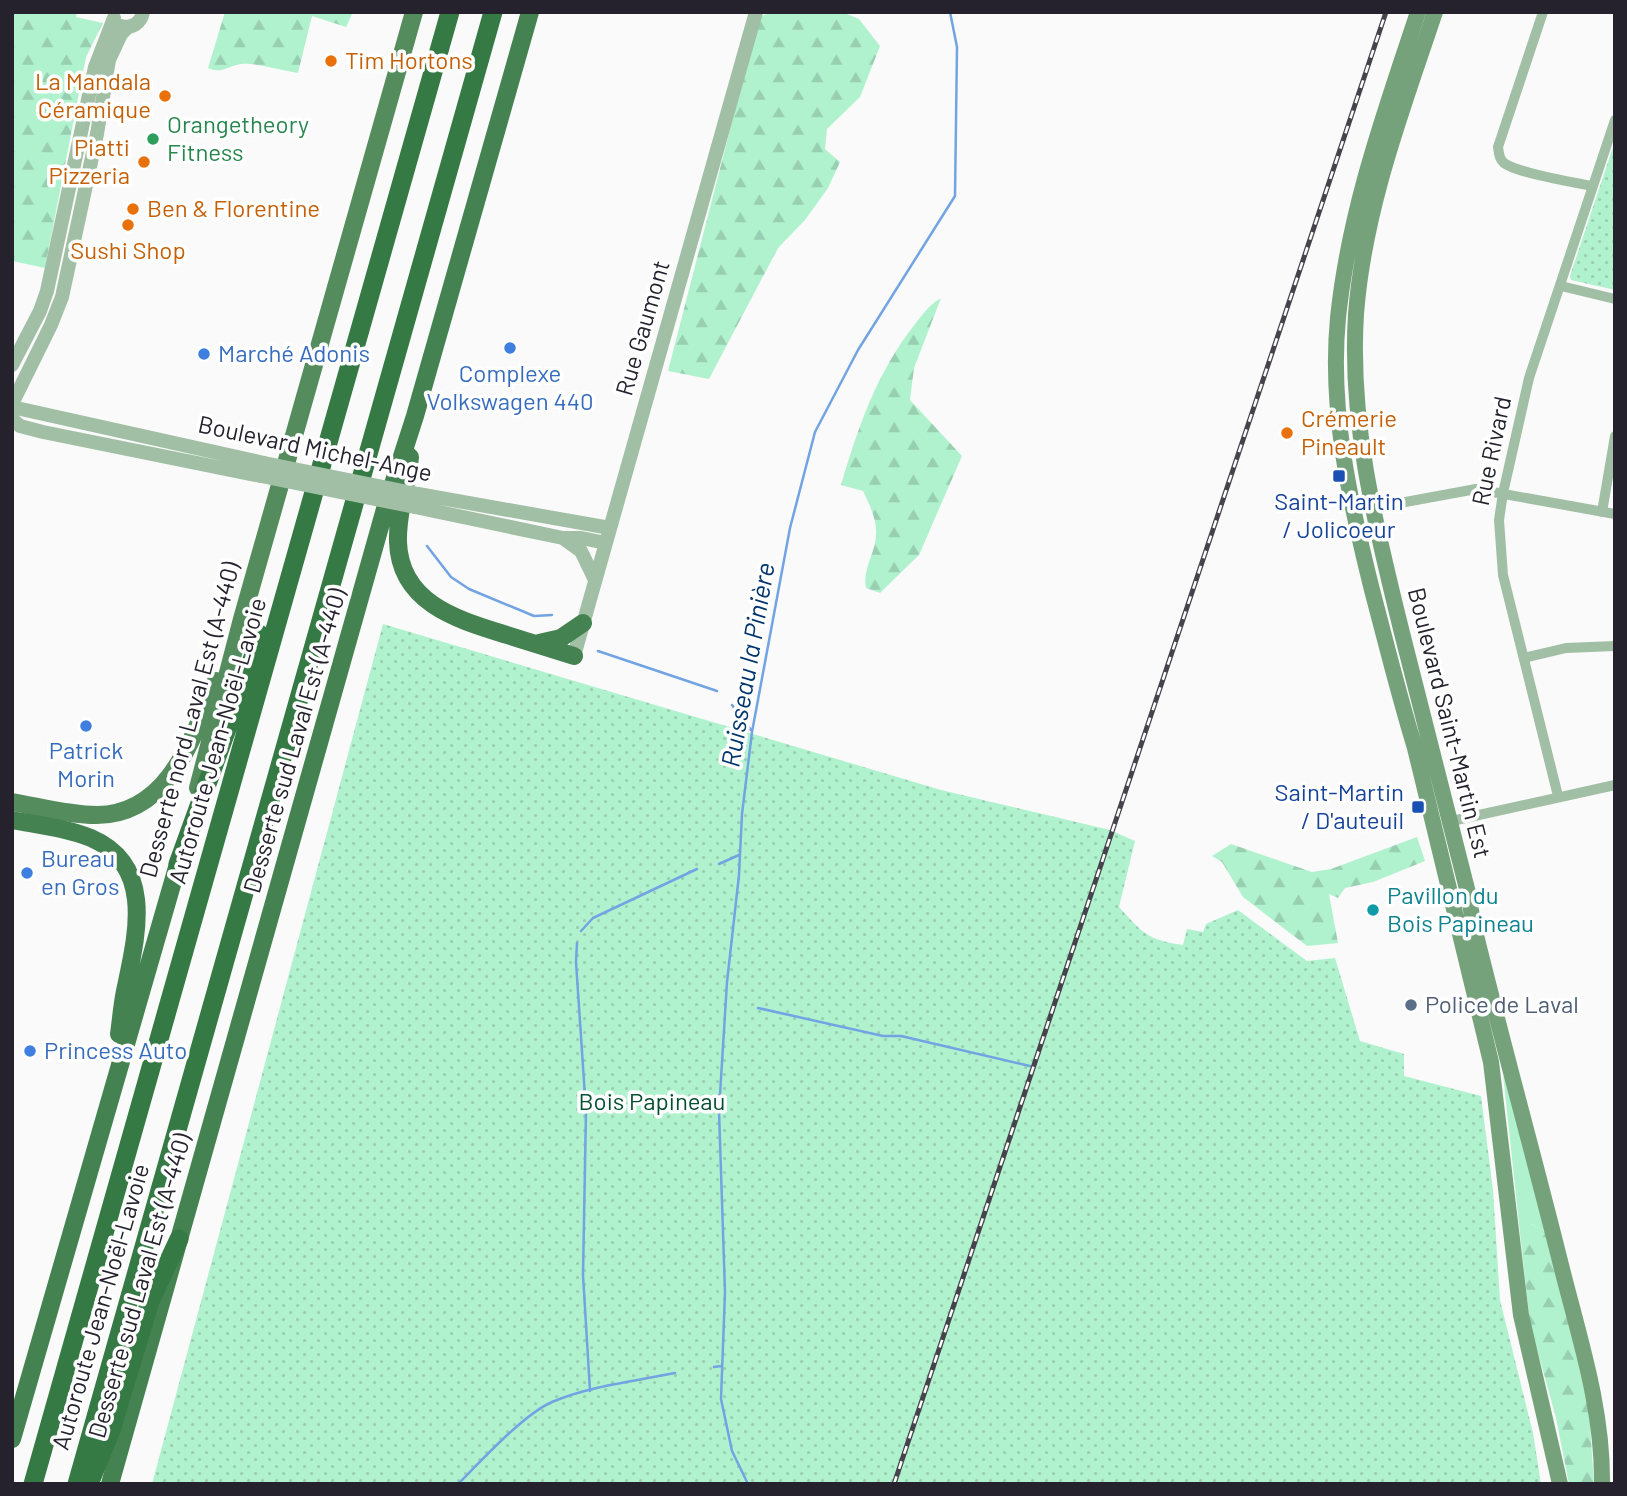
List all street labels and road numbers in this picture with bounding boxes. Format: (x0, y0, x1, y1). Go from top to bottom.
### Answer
street label: Rue Gaumont (608, 257, 675, 399)
street label: Rue Rivard (1465, 393, 1516, 508)
street label: Boulevard Michel-Ange (196, 409, 435, 486)
street label: Desserte nord Laval Est (A-440) (132, 558, 245, 881)
street label: Desserte sud Laval Est (A-440) (236, 584, 351, 896)
street label: Boulevard Saint-Martin Est (1403, 584, 1498, 861)
street label: Autoroute Jean-Noël-Lavoie (162, 594, 271, 887)
street label: Desserte sud Laval Est (A-440) (81, 1129, 196, 1441)
street label: Autoroute Jean-Noël-Lavoie (45, 1160, 154, 1453)

